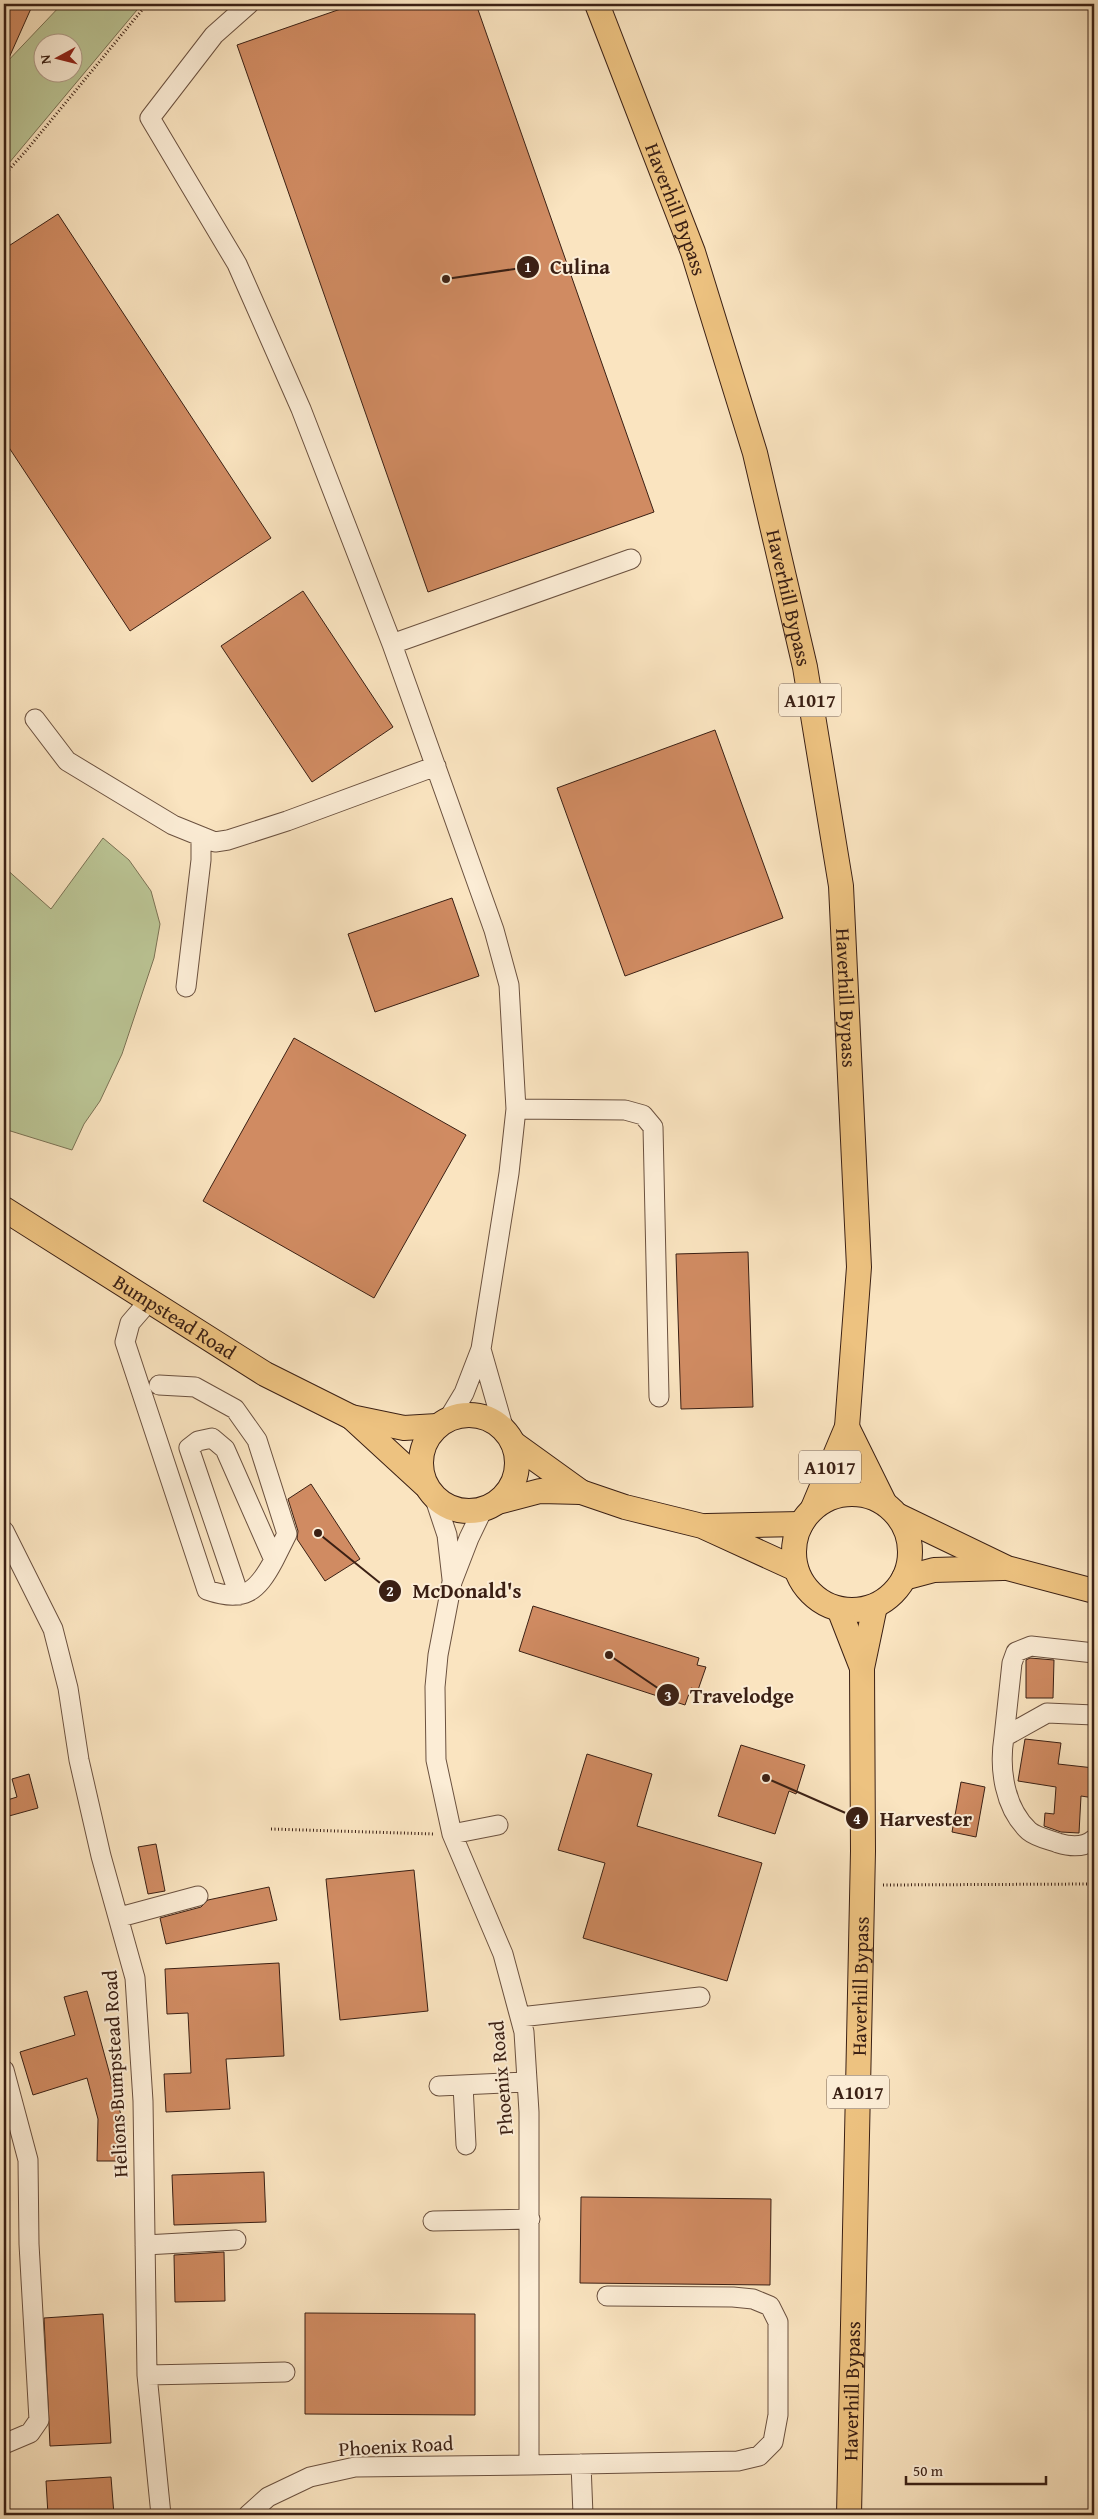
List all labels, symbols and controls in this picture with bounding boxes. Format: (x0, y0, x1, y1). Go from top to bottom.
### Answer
north arrow (32, 32, 82, 82)
text: N (35, 53, 56, 65)
street label: Haverhill Bypass (638, 139, 714, 279)
callout: Culina (515, 249, 620, 285)
text: Culina (550, 251, 610, 282)
text: 1 (524, 256, 532, 277)
street label: Haverhill Bypass (759, 526, 819, 669)
road number: A1017 (779, 684, 841, 716)
street label: Haverhill Bypass (829, 927, 865, 1068)
street label: Bumpstead Road (108, 1267, 242, 1366)
road number: A1017 (799, 1450, 861, 1484)
callout: McDonald's (377, 1573, 532, 1609)
text: McDonald's (412, 1575, 522, 1606)
text: 2 (386, 1580, 394, 1601)
callout: Travelodge (655, 1677, 804, 1713)
text: Travelodge (690, 1680, 794, 1711)
text: 3 (664, 1685, 672, 1706)
callout: Harvester (845, 1800, 982, 1836)
text: Harvester (880, 1803, 973, 1834)
text: 4 (853, 1808, 861, 1829)
street label: Haverhill Bypass (844, 1916, 876, 2056)
street label: Helions Bumpstead Road (95, 1969, 134, 2179)
street label: Phoenix Road (481, 2019, 520, 2137)
road number: A1017 (827, 2076, 889, 2108)
street label: Haverhill Bypass (835, 2321, 867, 2461)
street label: Phoenix Road (338, 2428, 454, 2463)
scale bar (906, 2454, 1046, 2486)
text: 50 m (913, 2460, 944, 2481)

